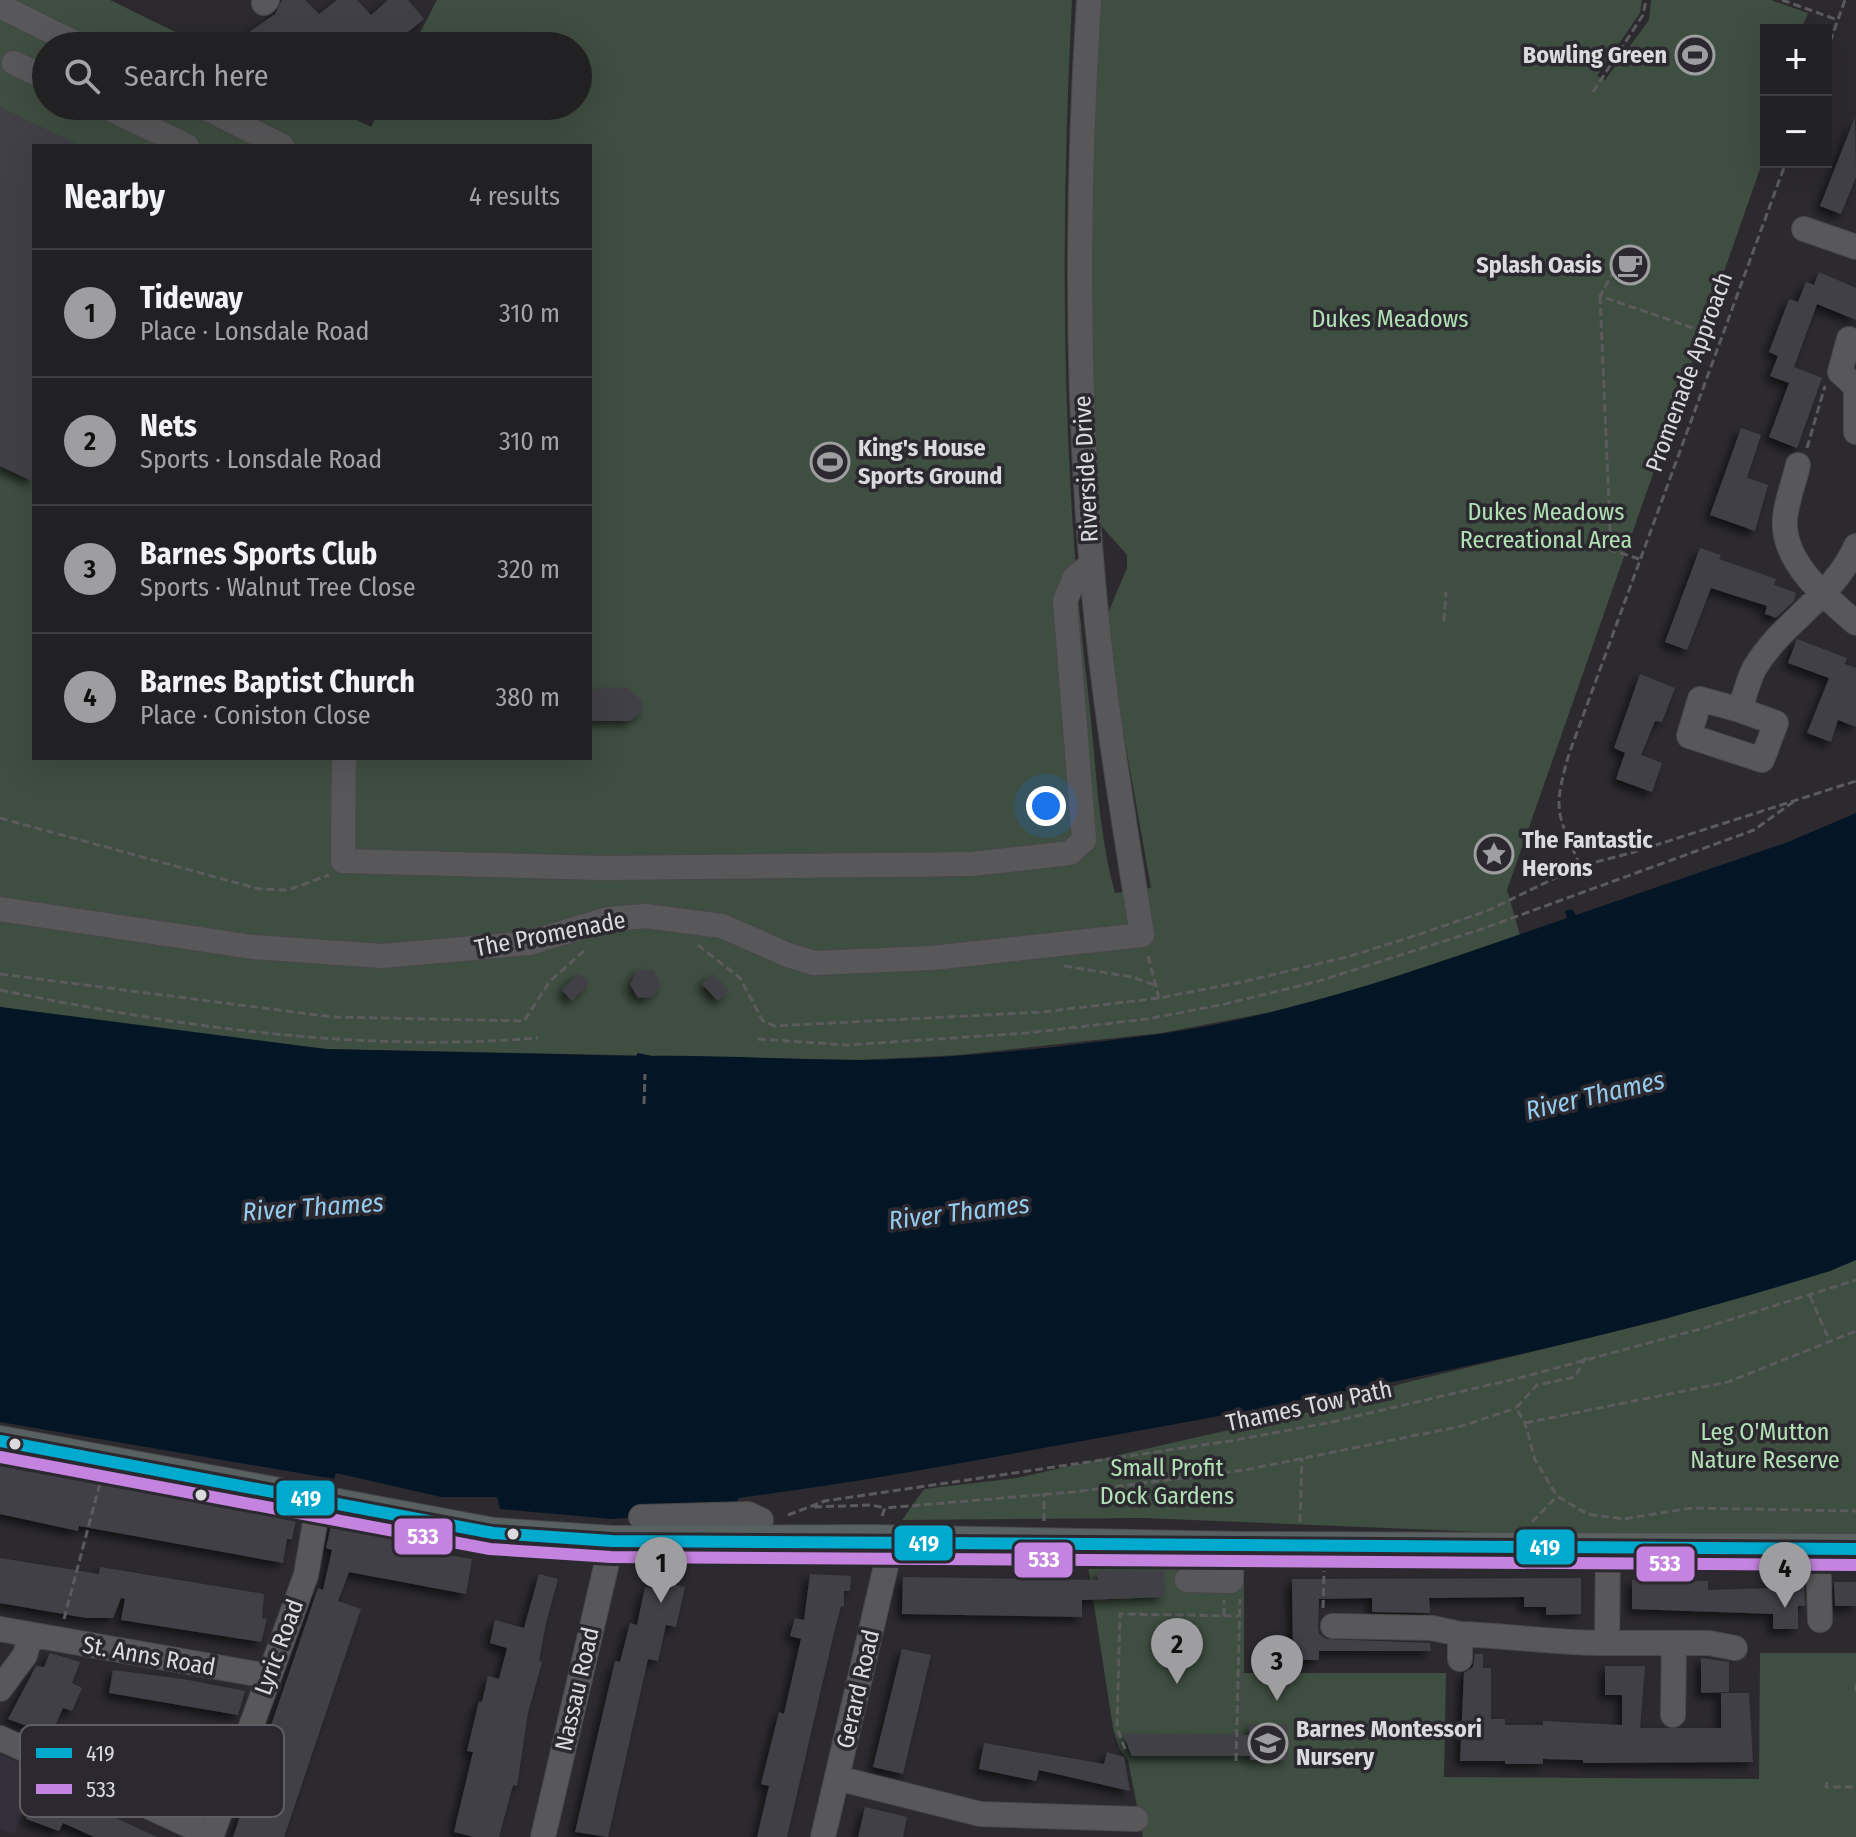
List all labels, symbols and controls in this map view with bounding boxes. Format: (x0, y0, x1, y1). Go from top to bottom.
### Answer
map controls (1760, 24, 1832, 168)
button: + (1760, 24, 1832, 96)
search box (32, 32, 592, 120)
sports icon: Bowling Green (1674, 34, 1716, 76)
place label: Bowling Green (1523, 41, 1667, 69)
icon: search (60, 54, 104, 98)
text: Search here (124, 58, 269, 94)
button: − (1760, 96, 1832, 168)
text: Nearby (64, 176, 165, 217)
text: 4 results (469, 181, 560, 212)
cafe icon: Splash Oasis (1609, 244, 1651, 286)
place label: Splash Oasis (1476, 251, 1602, 279)
street label: Promenade Approach (1640, 268, 1738, 476)
text: Tideway (140, 280, 243, 316)
text: 1 (85, 298, 96, 329)
text: 310 m (499, 298, 560, 329)
park label: Dukes Meadows (1311, 305, 1469, 333)
text: Place · Lonsdale Road (140, 316, 369, 347)
street label: Riverside Drive (1068, 395, 1104, 543)
text: Nets (140, 408, 197, 444)
text: 2 (84, 426, 96, 457)
text: 310 m (499, 426, 560, 457)
place label: King's House Sports Ground (858, 434, 1002, 490)
sports icon: King's House Sports Ground (809, 441, 851, 483)
text: Sports · Lonsdale Road (140, 444, 382, 475)
park label: Dukes Meadows Recreational Area (1460, 498, 1632, 554)
text: Barnes Sports Club (140, 536, 377, 572)
text: 3 (84, 554, 96, 585)
text: 320 m (497, 554, 560, 585)
text: Sports · Walnut Tree Close (140, 572, 415, 603)
text: Barnes Baptist Church (140, 664, 415, 700)
text: 4 (83, 682, 97, 713)
text: 380 m (496, 682, 560, 713)
text: Place · Coniston Close (140, 700, 371, 731)
your location (1026, 786, 1066, 826)
place label: The Fantastic Herons (1522, 826, 1653, 882)
place icon: The Fantastic Herons (1473, 833, 1515, 875)
street label: The Promenade (472, 906, 628, 962)
water label: River Thames (1523, 1064, 1668, 1127)
water label: River Thames (241, 1187, 385, 1228)
water label: River Thames (887, 1188, 1031, 1237)
street label: Thames Tow Path (1223, 1375, 1395, 1437)
park label: Leg O'Mutton Nature Reserve (1690, 1418, 1840, 1474)
unlabelled marker (7, 1436, 23, 1452)
park label: Small Profit Dock Gardens (1100, 1454, 1234, 1510)
line badge: 419 (275, 1479, 336, 1517)
text: 419 (291, 1485, 321, 1512)
unlabelled marker (193, 1487, 209, 1503)
line badge: 533 (393, 1517, 454, 1556)
text: 533 (407, 1523, 439, 1550)
line badge: 419 (893, 1524, 954, 1562)
unlabelled marker (505, 1526, 521, 1542)
line badge: 419 (1515, 1528, 1576, 1566)
text: 419 (909, 1530, 939, 1557)
text: 419 (1530, 1534, 1560, 1561)
pin: 1 (635, 1537, 687, 1603)
line badge: 533 (1013, 1541, 1074, 1579)
pin: 4 (1759, 1542, 1811, 1608)
line badge: 533 (1635, 1545, 1696, 1583)
text: 533 (1028, 1546, 1060, 1573)
text: 533 (1649, 1550, 1681, 1577)
street label: Lyric Road (249, 1595, 309, 1699)
pin: 2 (1151, 1618, 1203, 1684)
street label: Nassau Road (549, 1624, 605, 1754)
street label: Gerard Road (831, 1627, 885, 1751)
street label: St. Anns Road (81, 1631, 217, 1681)
pin: 3 (1251, 1635, 1303, 1701)
place label: Barnes Montessori Nursery (1296, 1715, 1482, 1771)
school or university icon: Barnes Montessori Nursery (1247, 1722, 1289, 1764)
legend (20, 1725, 284, 1817)
text: 419 (86, 1740, 115, 1767)
text: 533 (86, 1776, 116, 1803)

